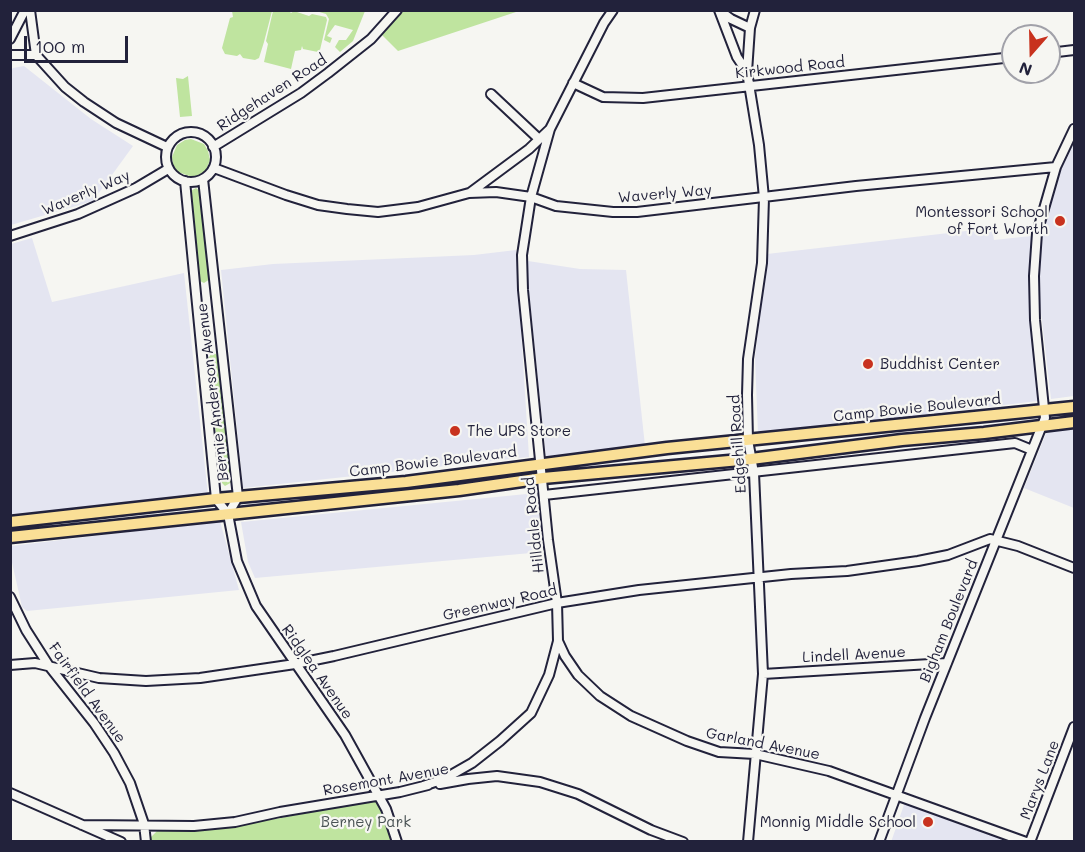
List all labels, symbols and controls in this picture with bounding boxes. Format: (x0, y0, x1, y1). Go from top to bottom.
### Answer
scale bar (27, 24, 130, 62)
north arrow (1001, 24, 1061, 84)
text: 100 m (35, 34, 85, 58)
street label: Ridgehaven Road (214, 51, 330, 135)
street label: Kirkwood Road (734, 53, 846, 83)
text: N (1016, 58, 1035, 81)
street label: Waverly Way (39, 166, 133, 220)
street label: Waverly Way (617, 181, 713, 207)
place label: Montessori School of Fort Worth (915, 203, 1048, 238)
marker: Montessori School of Fort Worth (1053, 214, 1067, 228)
street label: Bernie Anderson Avenue (193, 302, 233, 482)
place label: Buddhist Center (880, 355, 1000, 373)
marker: Buddhist Center (861, 357, 875, 371)
street label: Camp Bowie Boulevard (832, 390, 1002, 426)
street label: Edgehill Road (726, 394, 750, 494)
place label: The UPS Store (467, 422, 571, 440)
marker: The UPS Store (448, 424, 462, 438)
street label: Camp Bowie Boulevard (348, 443, 518, 481)
street label: Hilldale Road (520, 476, 548, 574)
street label: Bigham Boulevard (916, 557, 982, 685)
street label: Greenway Road (441, 581, 559, 625)
street label: Ridglea Avenue (278, 621, 356, 723)
street label: Fairfield Avenue (45, 639, 129, 747)
street label: Lindell Avenue (802, 643, 906, 667)
street label: Garland Avenue (705, 724, 821, 764)
street label: Marys Lane (1017, 738, 1063, 822)
street label: Rosemont Avenue (322, 760, 450, 800)
park label: Berney Park (321, 813, 411, 831)
place label: Monnig Middle School (760, 813, 916, 831)
marker: Monnig Middle School (921, 815, 935, 829)

